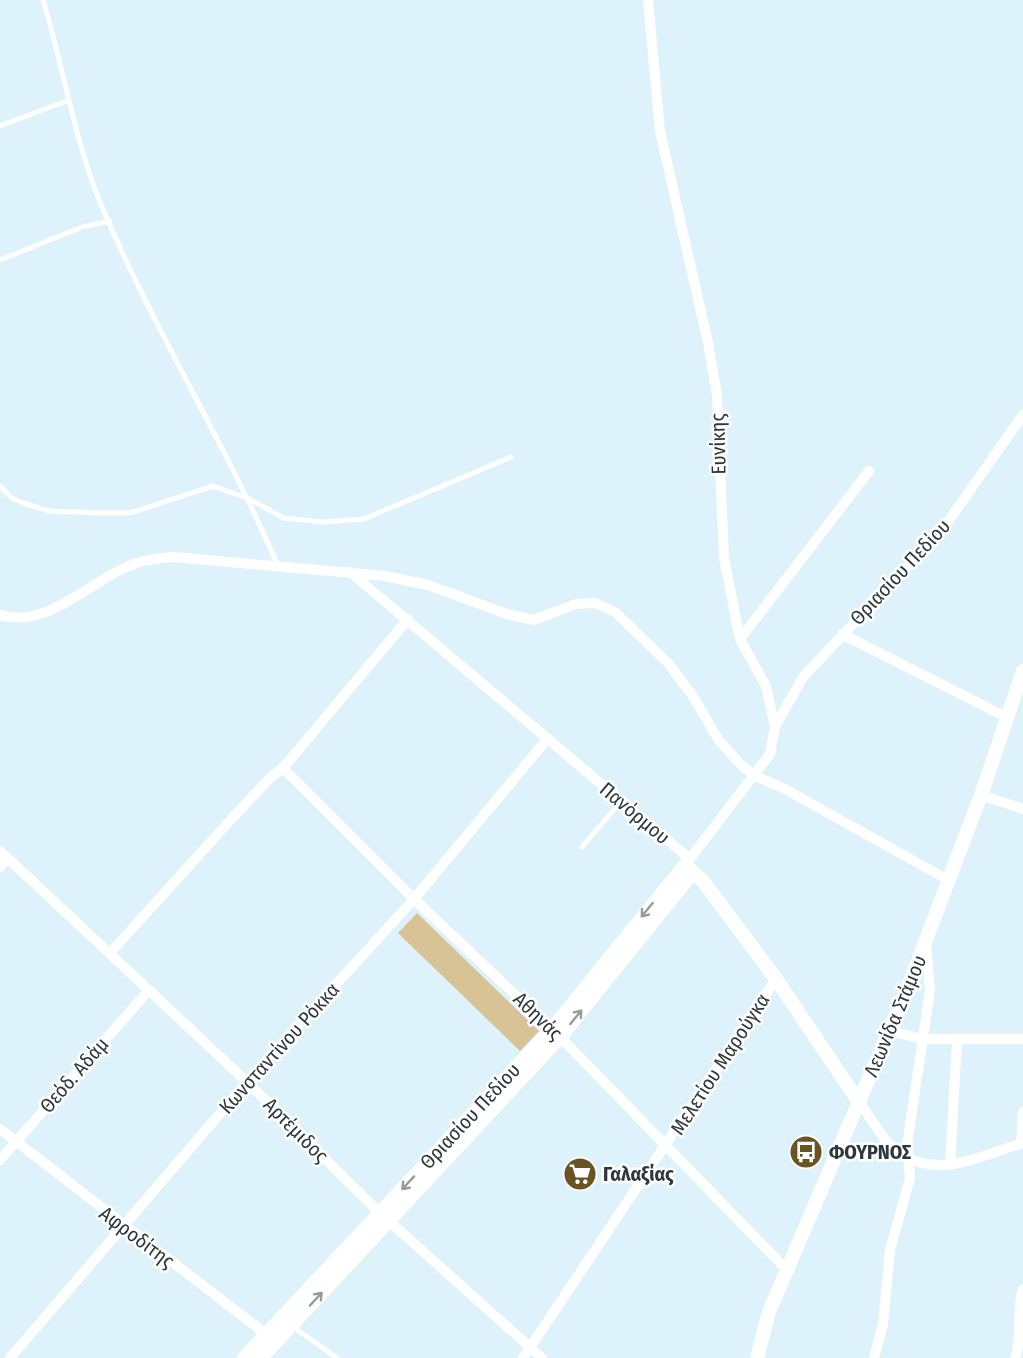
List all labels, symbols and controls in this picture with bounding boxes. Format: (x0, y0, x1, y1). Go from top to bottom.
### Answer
street label: Ευνίκης (705, 412, 731, 475)
street label: Θριασίου Πεδίου (845, 514, 955, 630)
street label: Πανόρμου (595, 777, 675, 849)
one-way arrow (641, 902, 654, 918)
street label: Λεωνίδα Στάμου (859, 951, 931, 1081)
street label: Κωνσταντίνου Ρόκκα (214, 978, 344, 1118)
street label: Αθηνάς (508, 987, 568, 1045)
street label: Μελετίου Μαρούγκα (665, 989, 775, 1139)
one-way arrow (570, 1009, 583, 1025)
street label: Θεόδ. Αδάμ (35, 1032, 113, 1118)
street label: Θριασίου Πεδίου (415, 1058, 525, 1174)
street label: Αρτέμιδος (259, 1093, 334, 1168)
bus stop icon: ΦΟΥΡΝΟΣ (788, 1134, 824, 1170)
place label: ΦΟΥΡΝΟΣ (829, 1140, 911, 1164)
supermarket icon: Γαλαξίας (562, 1156, 598, 1192)
place label: Γαλαξίας (603, 1162, 674, 1186)
one-way arrow (401, 1175, 415, 1190)
street label: Αφροδίτης (95, 1201, 180, 1273)
one-way arrow (309, 1292, 323, 1307)

